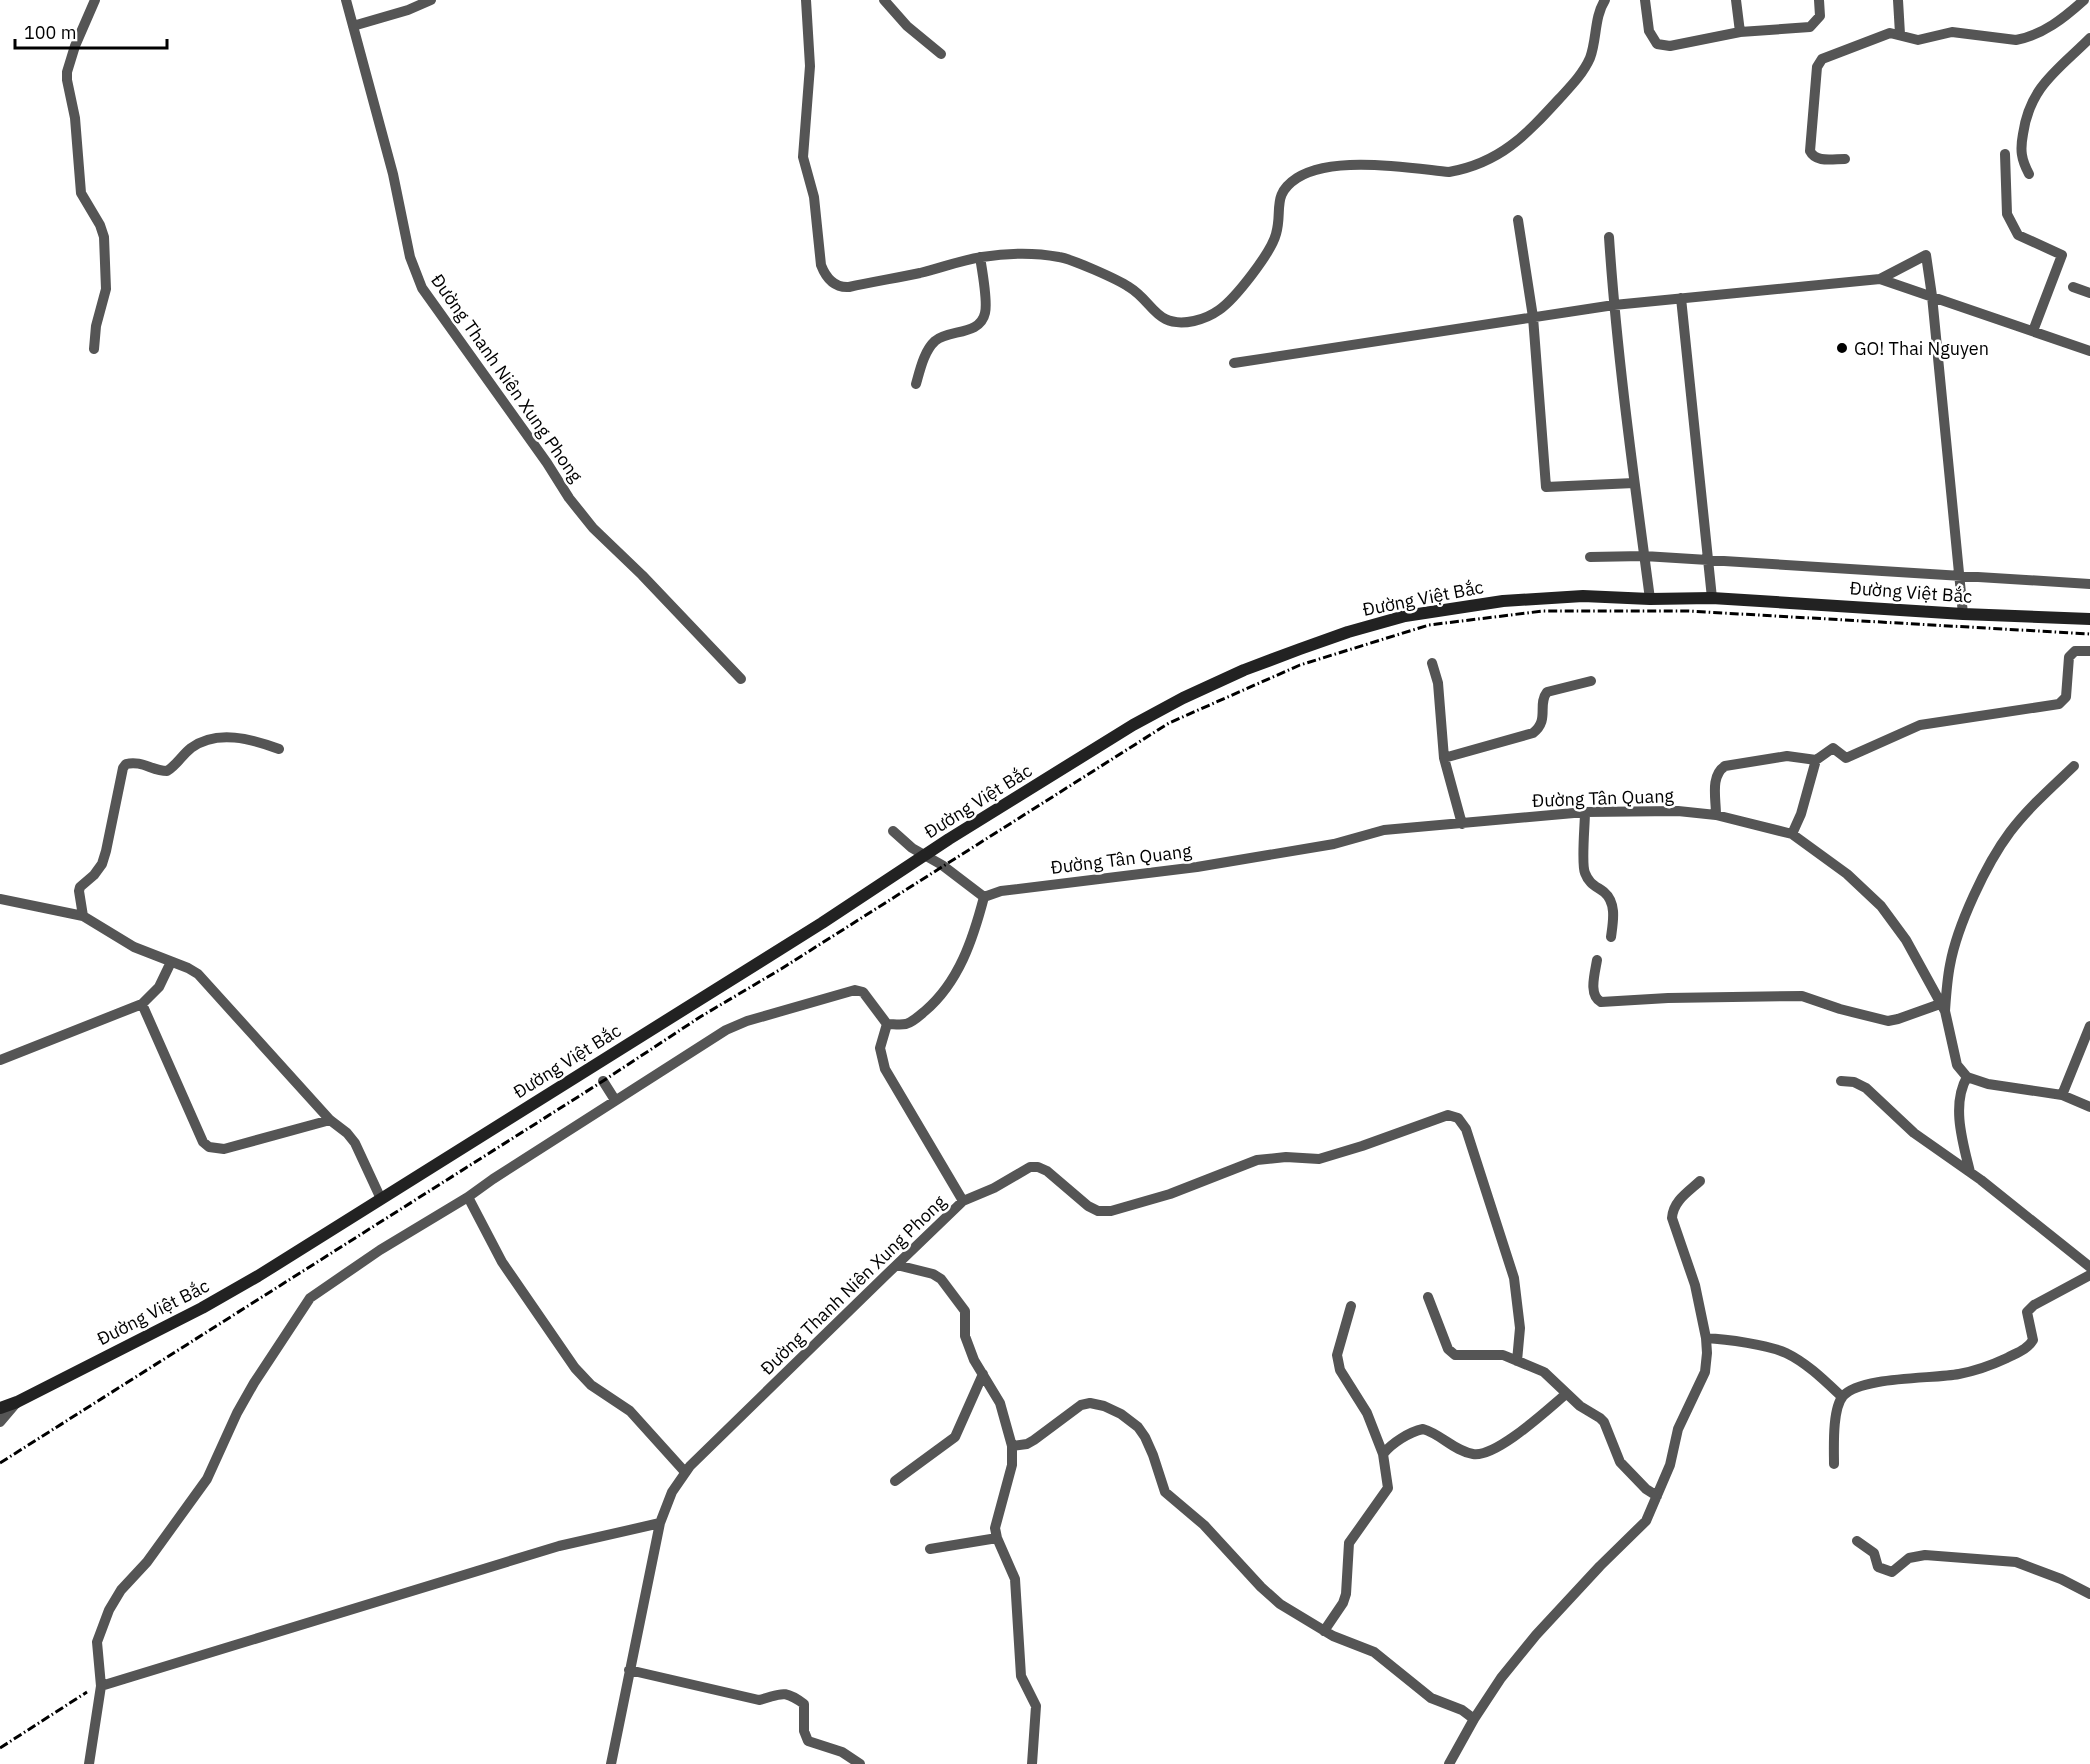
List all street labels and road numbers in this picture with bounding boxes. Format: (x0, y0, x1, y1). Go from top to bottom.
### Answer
street label: Đường Thanh Niên Xung Phong (426, 269, 588, 487)
street label: Đường Việt Bắc (1361, 575, 1485, 621)
street label: Đường Việt Bắc (1849, 576, 1973, 608)
street label: Đường Việt Bắc (920, 759, 1036, 843)
street label: Đường Tân Quang (1532, 784, 1675, 812)
street label: Đường Tân Quang (1049, 839, 1193, 879)
street label: Đường Việt Bắc (509, 1019, 625, 1103)
street label: Đường Thanh Niên Xung Phong (756, 1190, 951, 1380)
street label: Đường Việt Bắc (93, 1274, 213, 1350)

